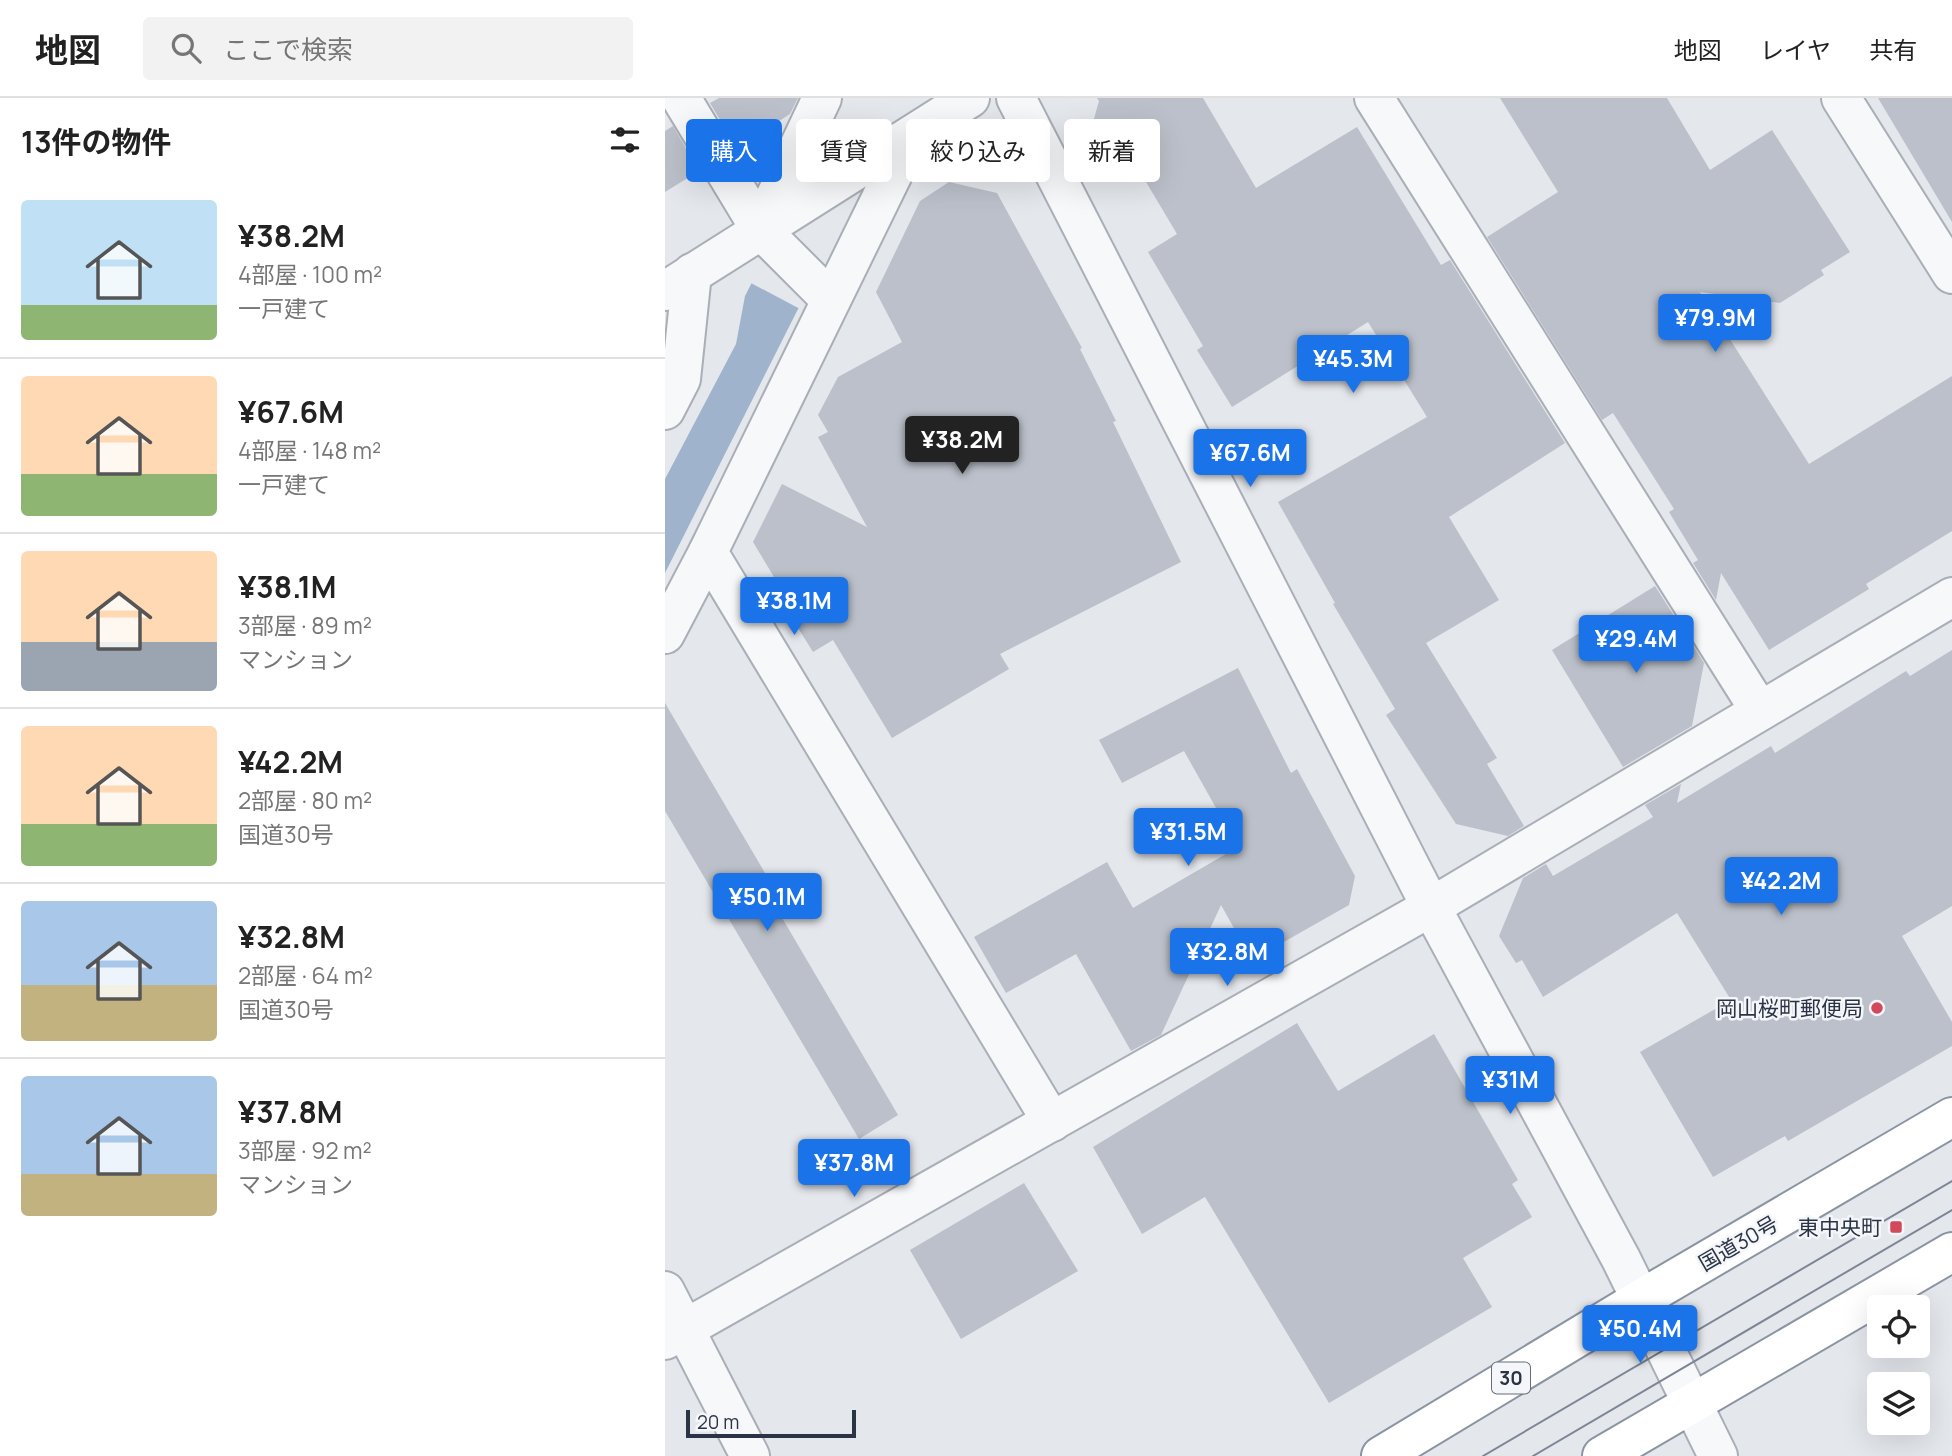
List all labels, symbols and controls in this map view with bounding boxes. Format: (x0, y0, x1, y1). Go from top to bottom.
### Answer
search box (143, 17, 633, 80)
text: 地図 (35, 27, 101, 72)
icon: search (167, 29, 205, 67)
text: ここで検索 (223, 31, 353, 67)
text: 地図 (1674, 33, 1722, 66)
text: レイヤ (1760, 33, 1831, 66)
text: 共有 (1869, 33, 1917, 66)
chip: 購入 (686, 119, 782, 182)
chip: 賃貸 (796, 119, 892, 182)
chip: 絞り込み (906, 119, 1050, 182)
chip: 新着 (1064, 119, 1160, 182)
text: 13件の物件 (21, 121, 172, 162)
icon: filters (606, 121, 644, 159)
text: ¥38.2M (238, 215, 345, 256)
icon: home (77, 228, 161, 312)
text: 4部屋 · 100 m² (238, 258, 382, 290)
text: 一戸建て (238, 292, 330, 324)
pin: ¥79.9M (1658, 294, 1772, 354)
text: ¥79.9M (1674, 301, 1756, 333)
pin: ¥45.3M (1296, 336, 1410, 395)
text: ¥45.3M (1313, 342, 1393, 374)
text: ¥67.6M (238, 391, 344, 432)
icon: home (77, 404, 161, 488)
pin: ¥38.2M (905, 416, 1019, 476)
text: ¥38.2M (921, 423, 1003, 455)
pin: ¥67.6M (1193, 430, 1307, 489)
text: 4部屋 · 148 m² (238, 434, 381, 466)
text: ¥67.6M (1209, 436, 1291, 468)
text: 一戸建て (238, 468, 330, 500)
text: ¥38.1M (238, 566, 336, 607)
pin: ¥38.1M (737, 578, 851, 637)
icon: home (77, 579, 161, 663)
text: ¥38.1M (756, 584, 832, 616)
text: 3部屋 · 89 m² (238, 609, 372, 641)
pin: ¥29.4M (1579, 616, 1693, 675)
text: ¥29.4M (1595, 622, 1677, 654)
text: マンション (238, 643, 353, 675)
text: ¥42.2M (238, 741, 343, 782)
icon: home (77, 754, 161, 838)
text: 2部屋 · 80 m² (238, 784, 372, 816)
pin: ¥31.5M (1131, 808, 1245, 868)
text: ¥31.5M (1150, 815, 1226, 847)
text: 国道30号 (238, 818, 334, 850)
pin: ¥42.2M (1724, 858, 1838, 917)
text: ¥42.2M (1741, 864, 1821, 896)
pin: ¥50.1M (710, 874, 824, 933)
text: ¥50.1M (729, 880, 805, 912)
text: ¥32.8M (238, 916, 345, 957)
pin: ¥32.8M (1170, 928, 1284, 988)
icon: home (77, 929, 161, 1013)
text: ¥32.8M (1186, 935, 1268, 967)
text: 2部屋 · 64 m² (238, 959, 373, 991)
text: 国道30号 (238, 993, 334, 1025)
place label: 岡山桜町郵便局 (1716, 994, 1863, 1022)
marker: 岡山桜町郵便局 (1869, 1000, 1885, 1016)
pin: ¥31M (1469, 1056, 1551, 1116)
text: ¥31M (1481, 1063, 1539, 1095)
text: ¥37.8M (238, 1091, 342, 1132)
icon: home (77, 1104, 161, 1188)
text: 3部屋 · 92 m² (238, 1134, 372, 1166)
pin: ¥37.8M (797, 1140, 911, 1199)
text: ¥37.8M (814, 1146, 894, 1178)
text: マンション (238, 1168, 353, 1200)
street label: 国道30号 (1693, 1209, 1783, 1277)
place label: 東中央町 (1798, 1213, 1882, 1241)
marker: 東中央町 (1888, 1219, 1904, 1235)
map controls (1867, 1295, 1930, 1435)
button: locate (1867, 1295, 1930, 1358)
pin: ¥50.4M (1583, 1306, 1697, 1365)
text: ¥50.4M (1598, 1312, 1682, 1344)
road number: 30 (1492, 1362, 1530, 1394)
button: layers (1867, 1372, 1930, 1435)
scale bar (686, 1407, 856, 1439)
text: 20 m (697, 1409, 739, 1435)

